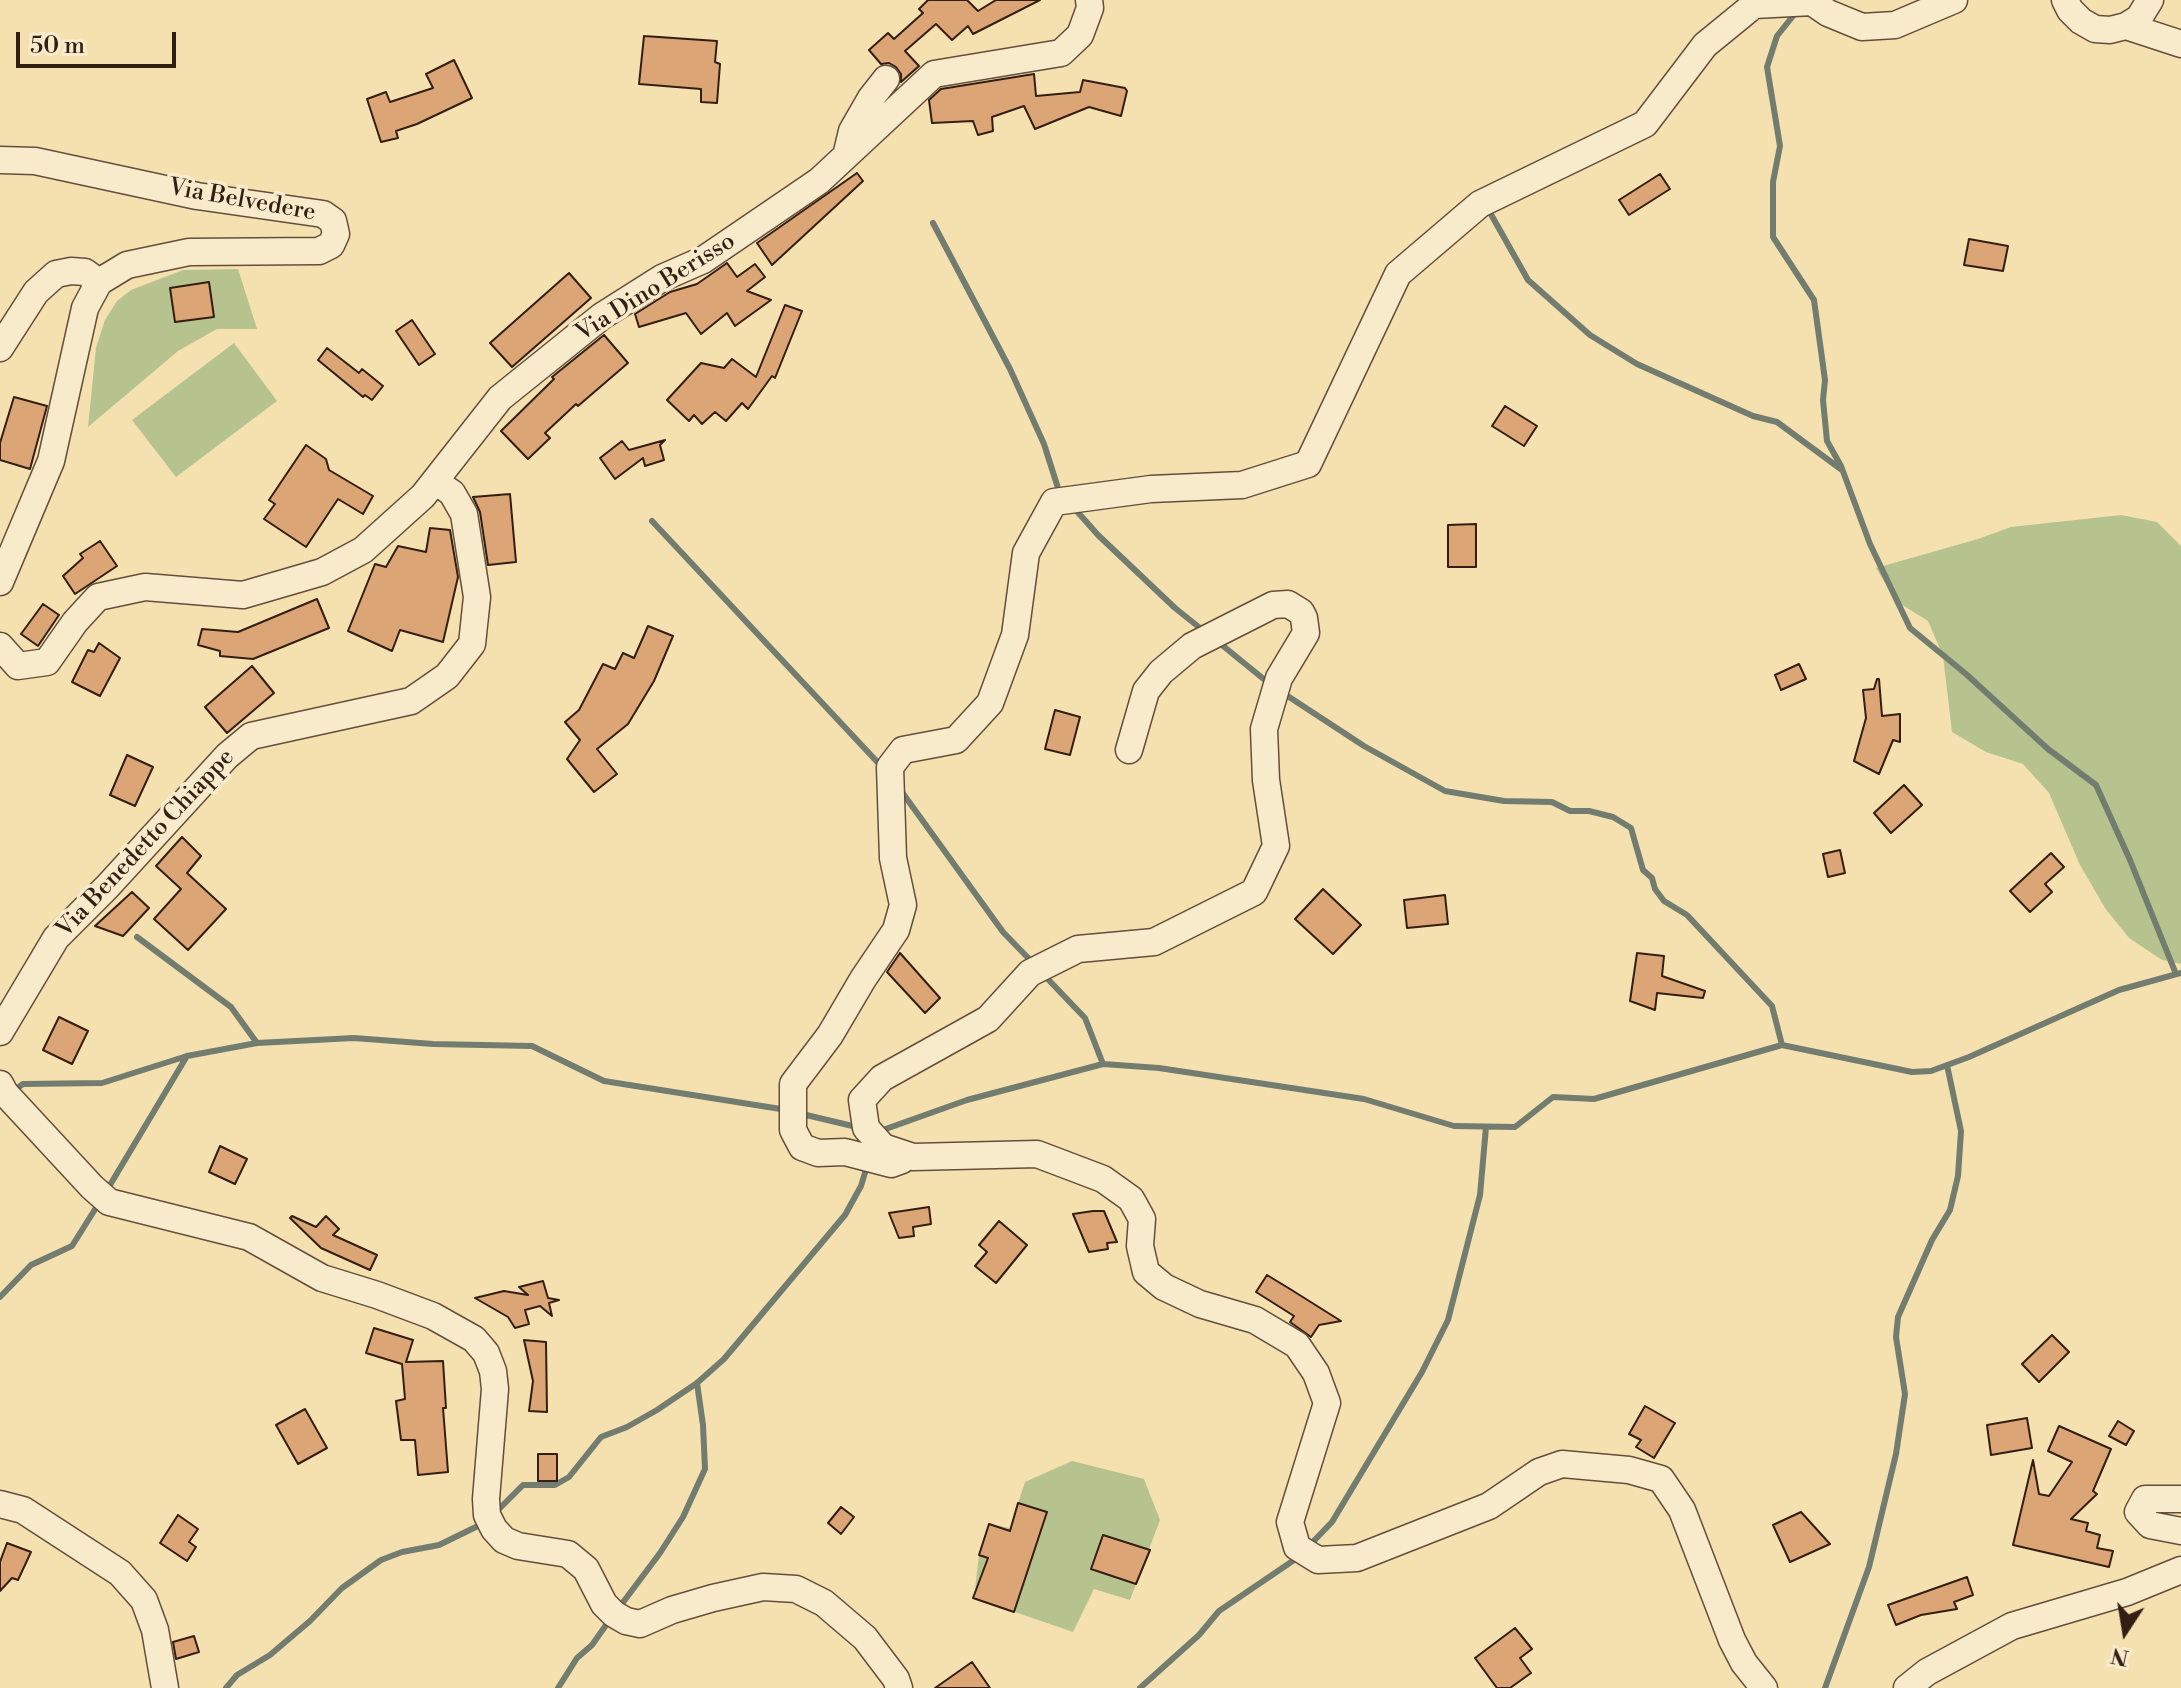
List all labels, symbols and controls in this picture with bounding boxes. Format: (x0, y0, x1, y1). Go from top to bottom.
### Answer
scale bar (20, 16, 180, 66)
text: 50 m (30, 31, 85, 61)
street label: Via Belvedere (166, 174, 318, 228)
street label: Via Dino Berisso (571, 227, 741, 349)
street label: Via Benedetto Chiappe (51, 744, 241, 944)
north arrow (2085, 1592, 2165, 1672)
text: N (2109, 1641, 2131, 1671)

